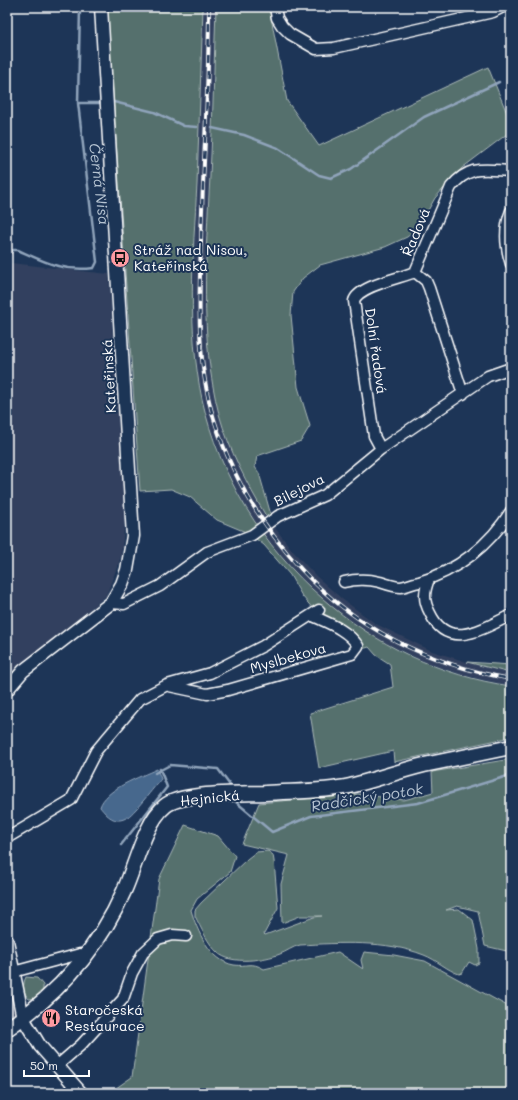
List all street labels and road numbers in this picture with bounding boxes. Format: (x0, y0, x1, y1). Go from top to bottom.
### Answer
street label: Řadová (397, 205, 434, 259)
street label: Dolní řadová (361, 307, 392, 395)
street label: Kateřinská (97, 339, 120, 414)
street label: Bilejova (270, 469, 327, 510)
street label: Myslbekova (248, 638, 328, 677)
street label: Hejnická (179, 785, 241, 810)

